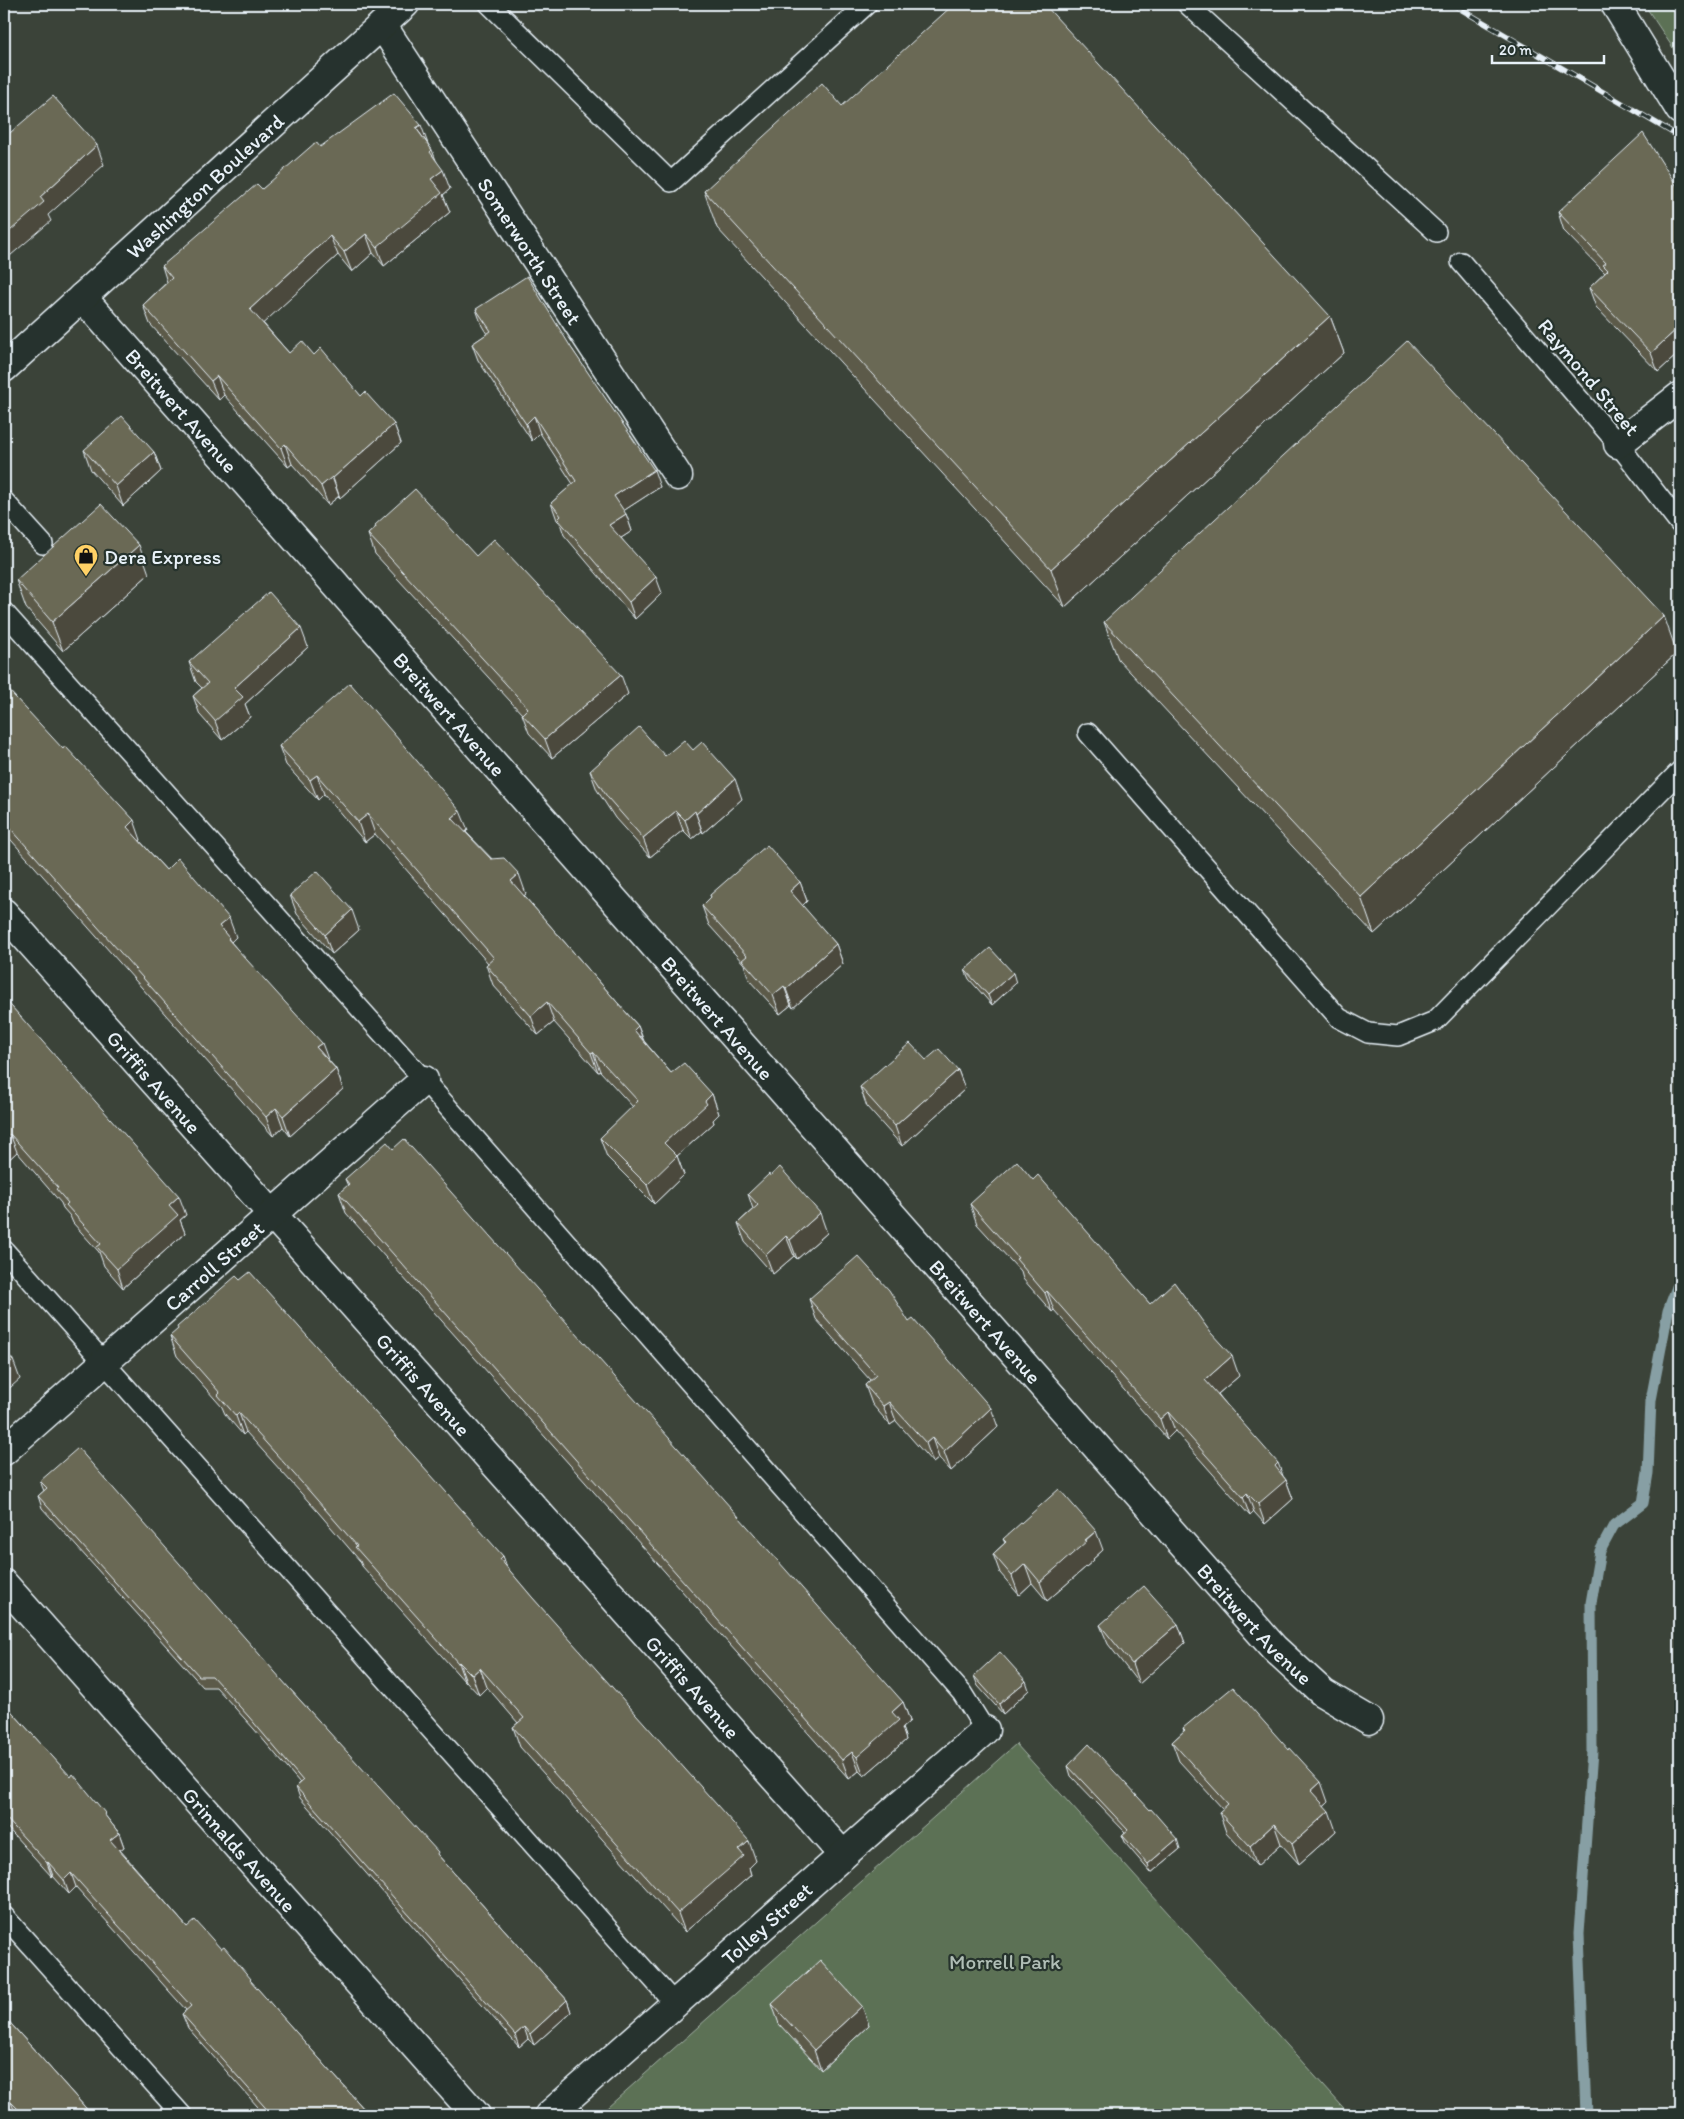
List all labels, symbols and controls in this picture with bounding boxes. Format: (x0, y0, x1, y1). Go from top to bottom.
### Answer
scale bar (1492, 32, 1604, 64)
text: 20 m (1499, 41, 1533, 59)
street label: Washington Boulevard (121, 108, 289, 264)
street label: Somerworth Street (473, 172, 588, 329)
street label: Raymond Street (1533, 313, 1645, 441)
street label: Breitwert Avenue (121, 343, 243, 477)
shop icon: Dera Express (73, 543, 99, 577)
place label: Dera Express (104, 544, 221, 569)
street label: Breitwert Avenue (388, 647, 511, 781)
street label: Breitwert Avenue (656, 950, 779, 1085)
street label: Griffis Avenue (102, 1025, 207, 1139)
street label: Carroll Street (159, 1215, 269, 1316)
street label: Breitwert Avenue (924, 1254, 1047, 1389)
street label: Griffis Avenue (371, 1327, 476, 1441)
street label: Breitwert Avenue (1192, 1558, 1318, 1690)
street label: Griffis Avenue (641, 1630, 746, 1743)
street label: Grinnalds Avenue (178, 1782, 302, 1917)
street label: Tolley Street (716, 1876, 817, 1970)
park label: Morrell Park (949, 1949, 1061, 1974)

